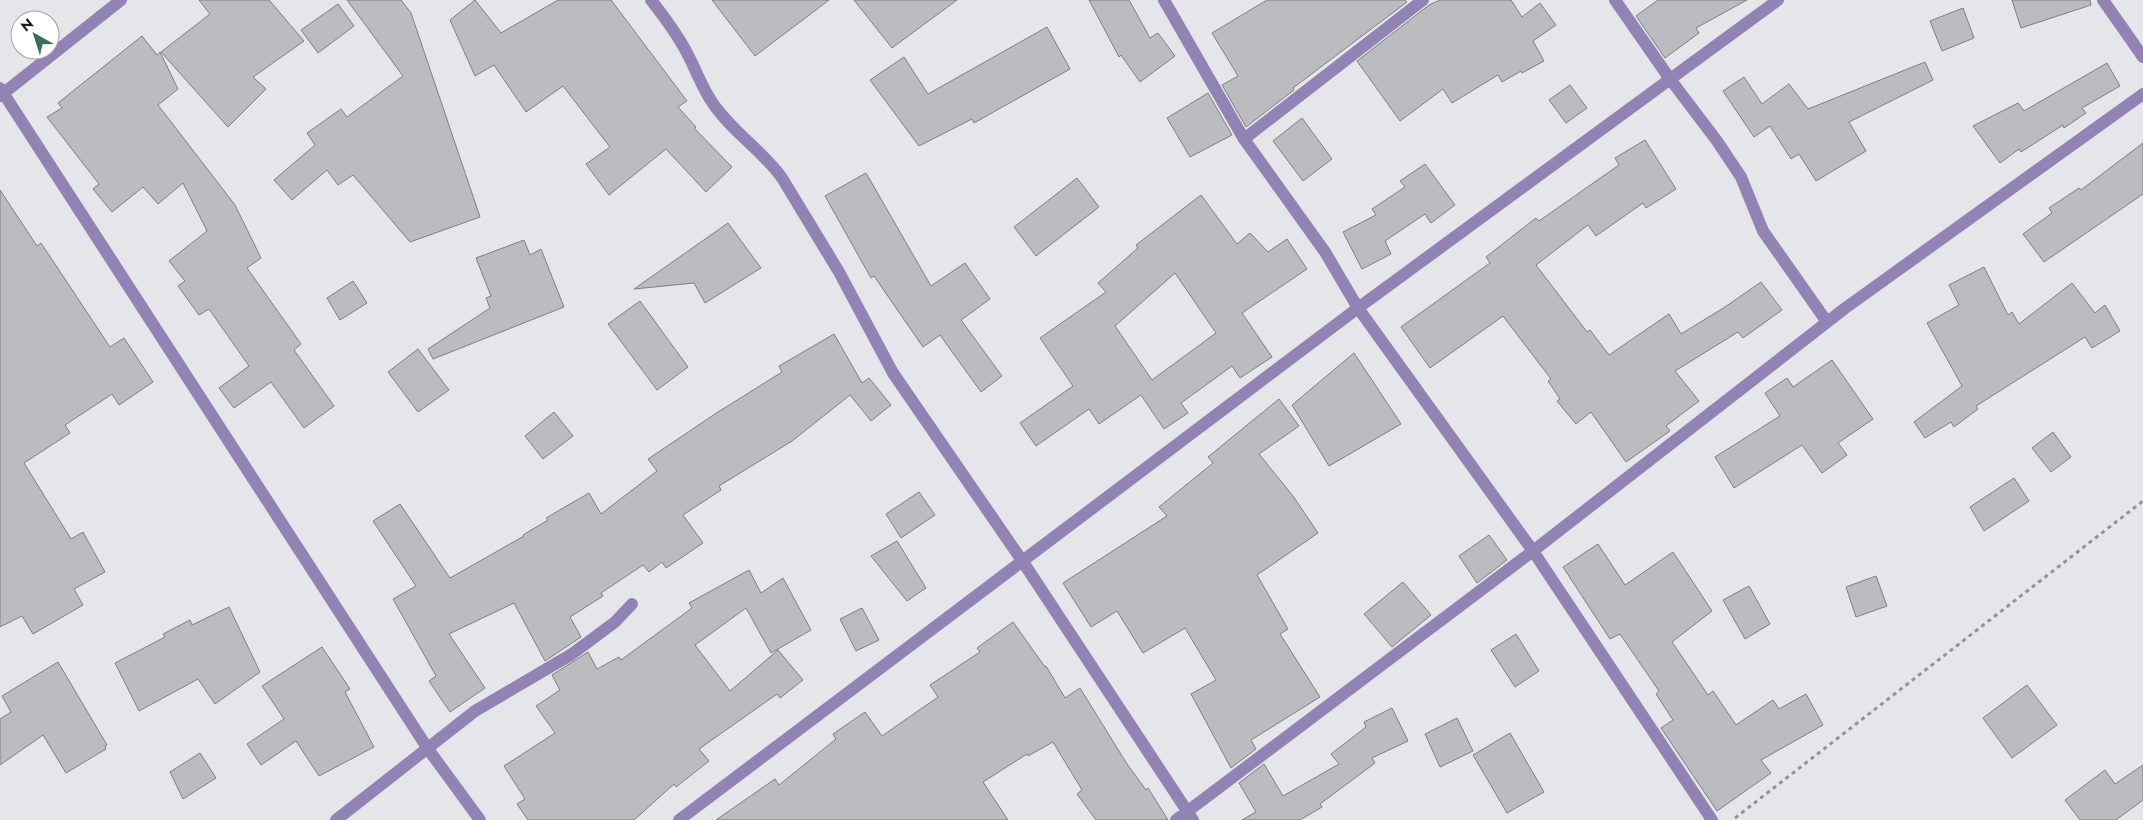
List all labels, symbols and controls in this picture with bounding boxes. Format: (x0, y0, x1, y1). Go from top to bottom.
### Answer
north arrow (10, 10, 60, 60)
text: N (16, 14, 37, 36)

